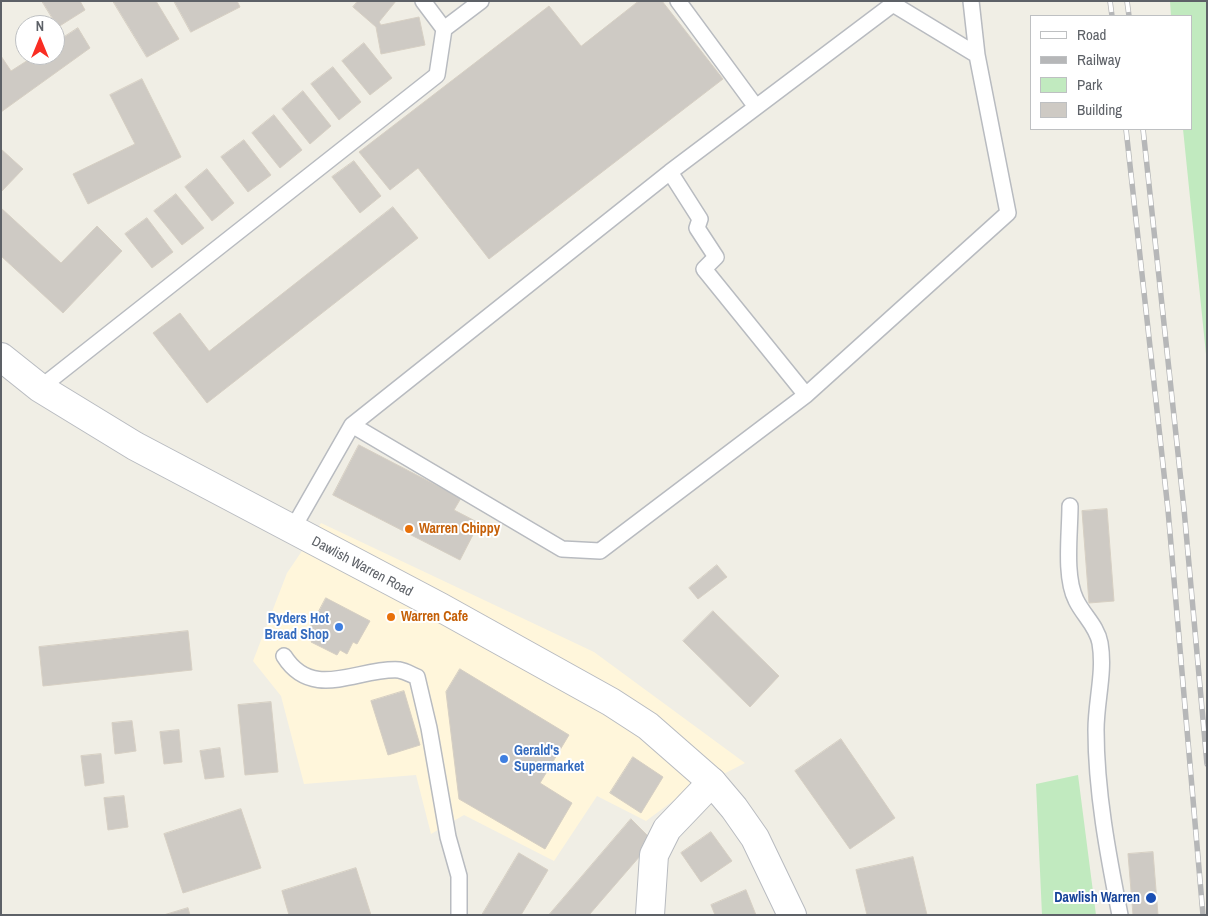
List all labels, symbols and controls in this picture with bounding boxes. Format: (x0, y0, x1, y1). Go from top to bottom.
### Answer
north arrow (15, 15, 65, 65)
legend (1030, 15, 1193, 130)
text: N (36, 17, 44, 35)
text: Road (1077, 24, 1106, 45)
text: Railway (1077, 49, 1121, 70)
text: Park (1077, 74, 1102, 95)
text: Building (1077, 99, 1122, 120)
place label: Warren Chippy (419, 521, 500, 537)
marker: Warren Chippy (403, 523, 415, 535)
street label: Dawlish Warren Road (309, 533, 415, 601)
place label: Warren Cafe (401, 609, 468, 625)
place label: Ryders Hot Bread Shop (265, 611, 329, 644)
marker: Warren Cafe (385, 611, 397, 623)
marker: Ryders Hot Bread Shop (333, 621, 345, 633)
place label: Gerald's Supermarket (514, 743, 584, 776)
marker: Gerald's Supermarket (498, 753, 510, 765)
place label: Dawlish Warren (1054, 890, 1140, 906)
marker: Dawlish Warren (1144, 891, 1158, 905)

